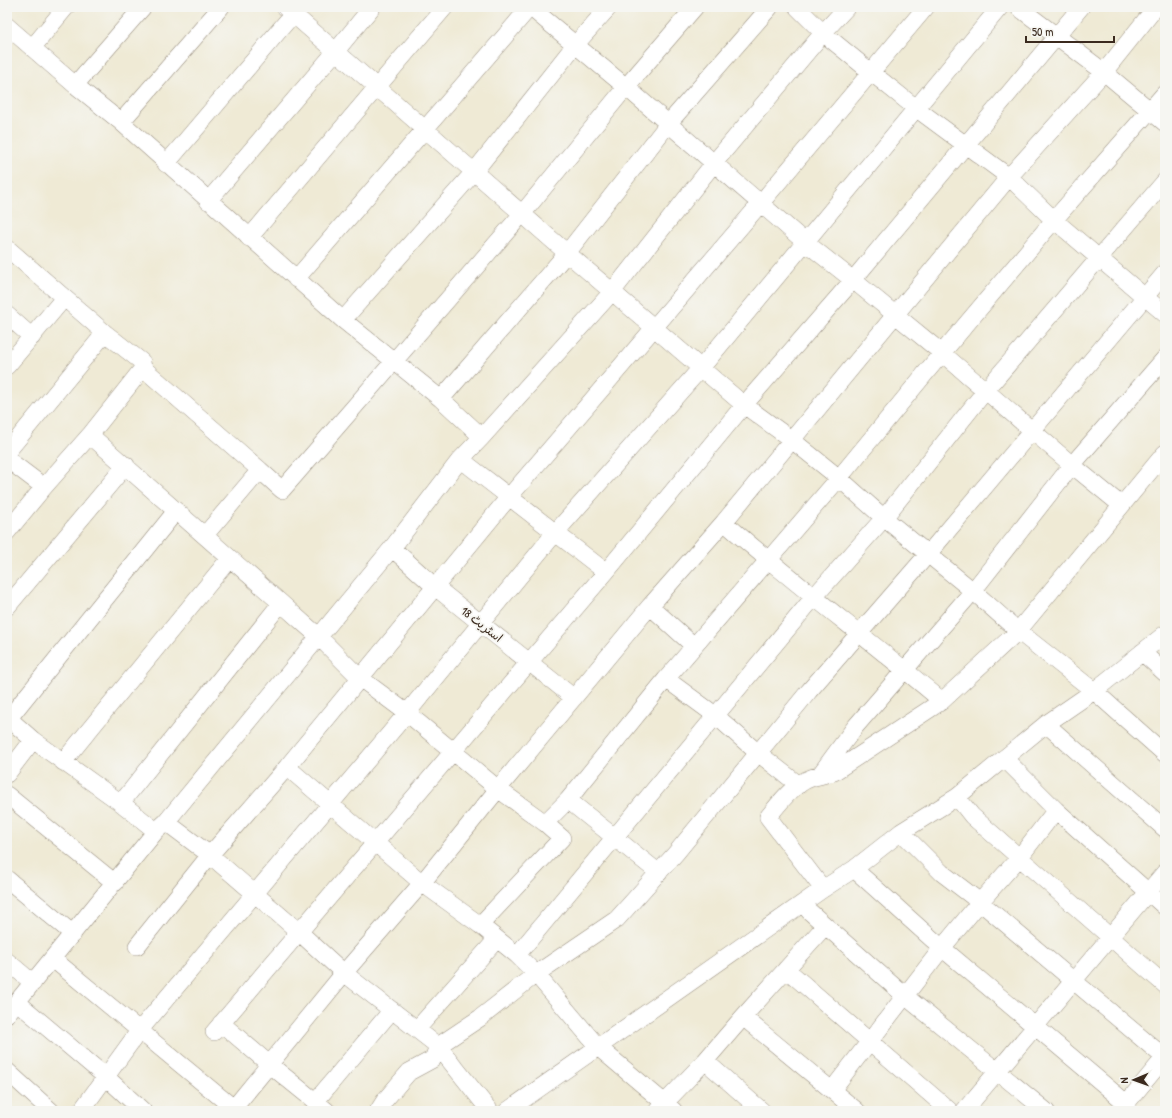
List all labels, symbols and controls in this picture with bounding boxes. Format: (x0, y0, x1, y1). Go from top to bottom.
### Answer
scale bar (1026, 18, 1114, 44)
text: 50 m (1032, 23, 1053, 40)
street label: اسٹریٹ 18 (457, 602, 507, 646)
north arrow (1114, 1060, 1154, 1100)
text: N (1117, 1077, 1131, 1084)

